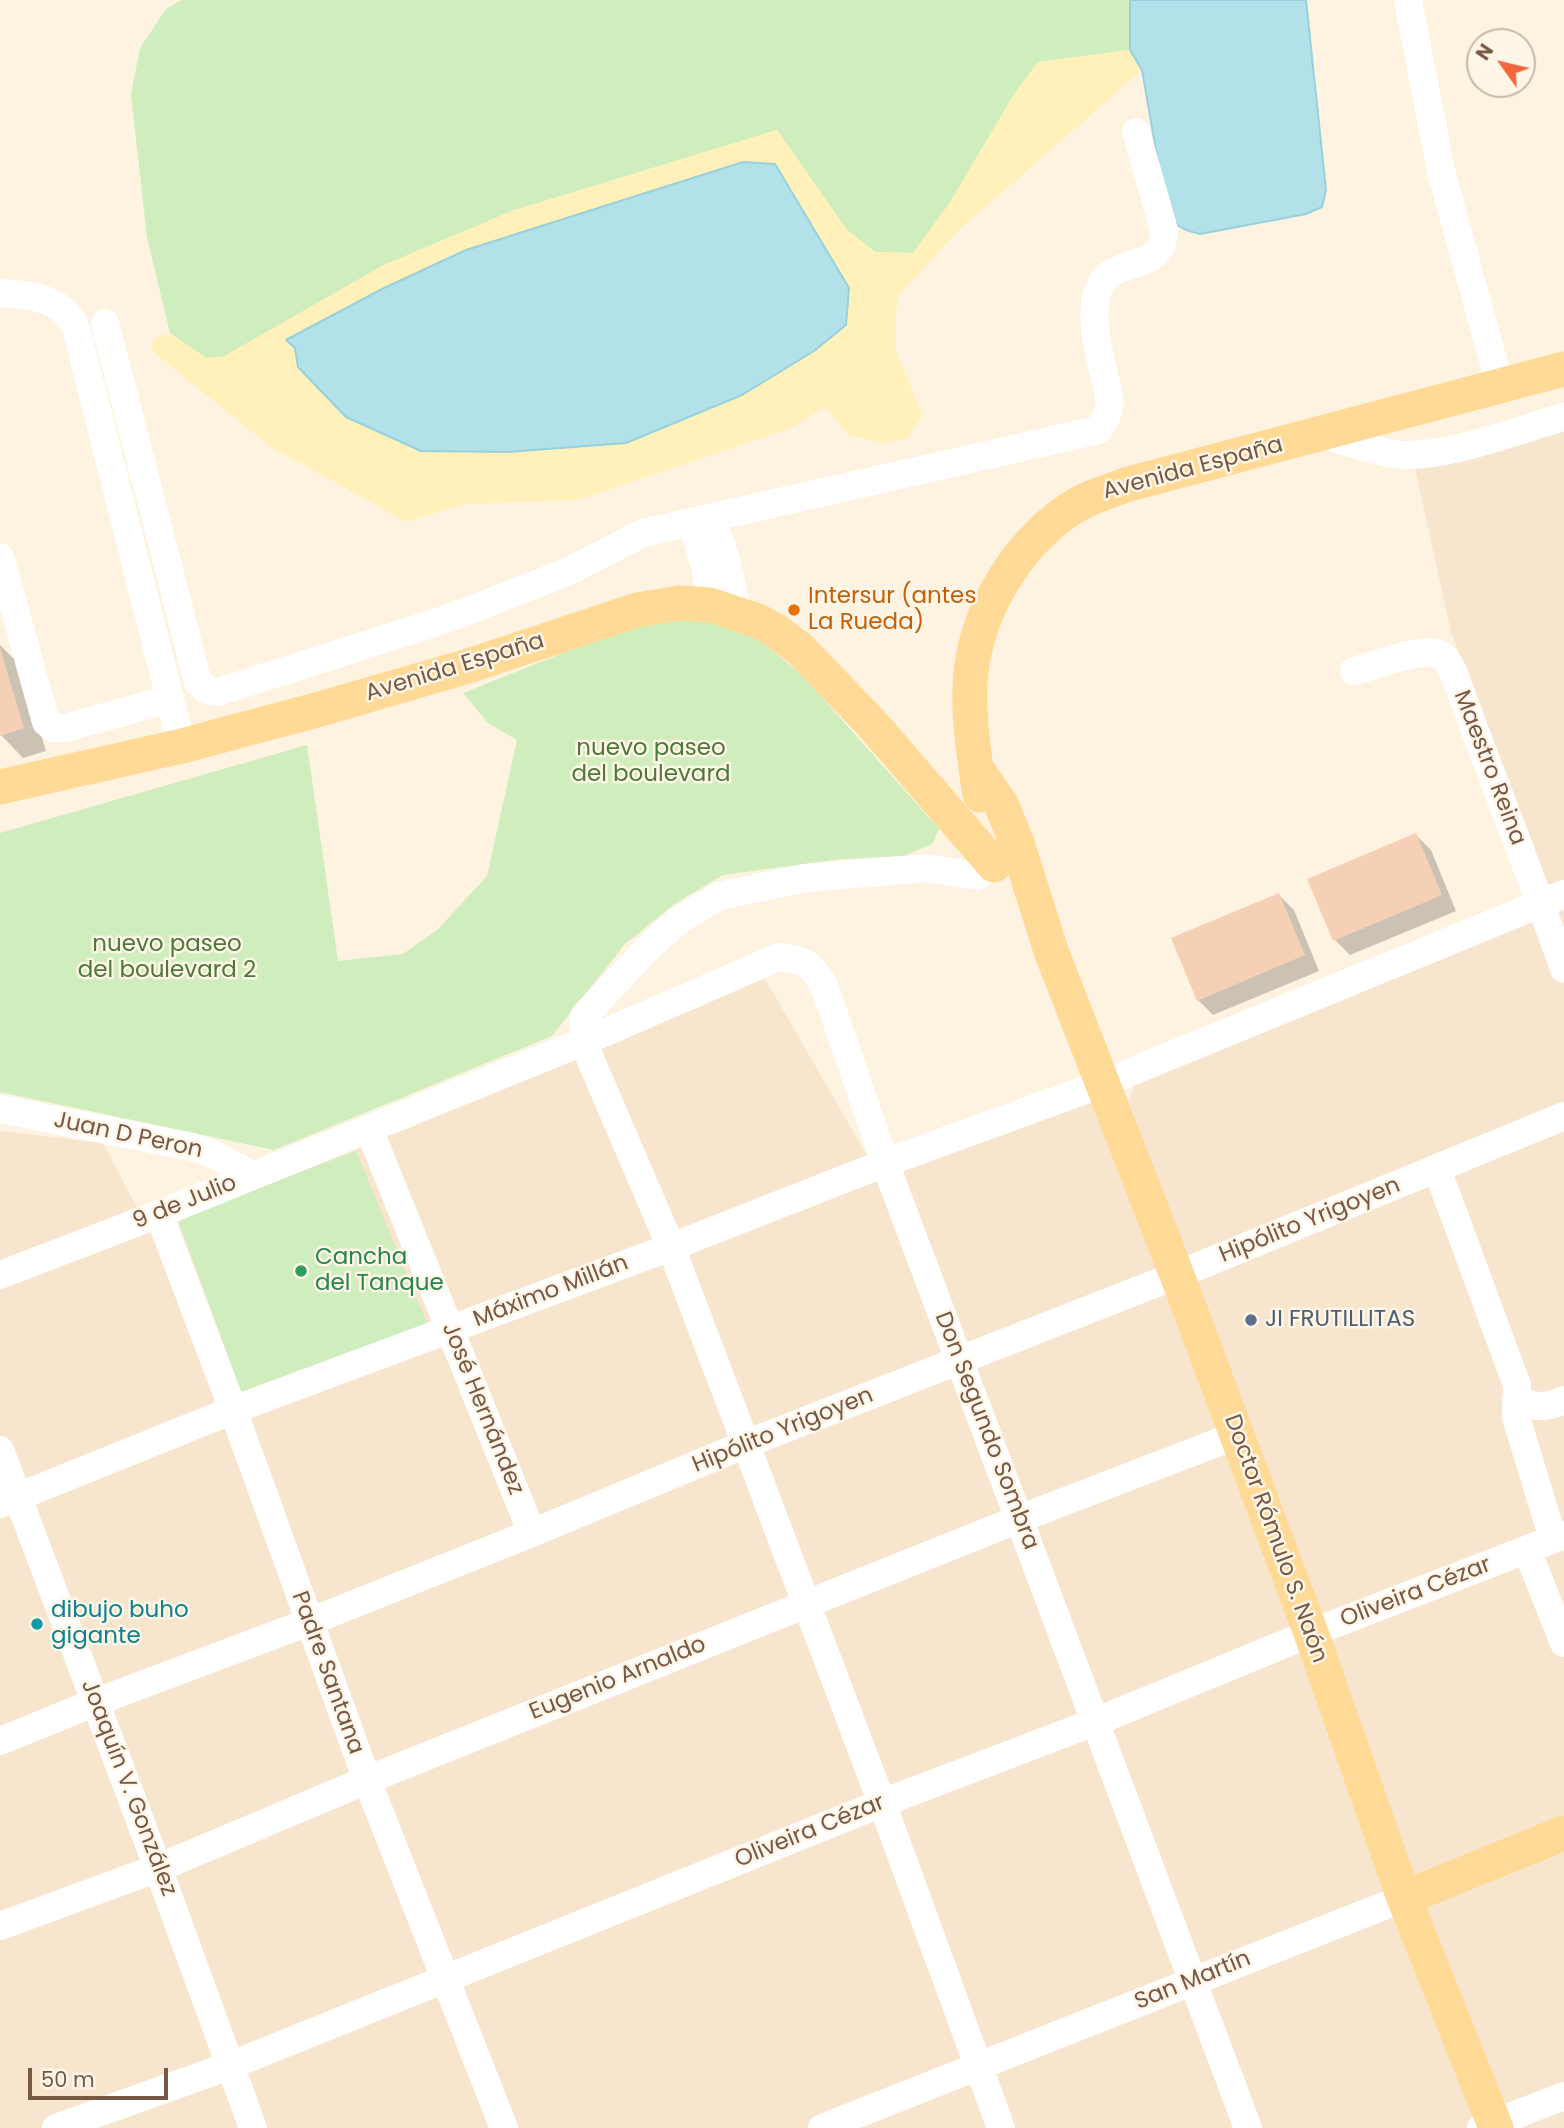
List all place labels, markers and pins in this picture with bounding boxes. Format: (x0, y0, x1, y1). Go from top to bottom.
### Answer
place label: Intersur (antes La Rueda) (808, 583, 976, 637)
marker: Intersur (antes La Rueda) (786, 602, 802, 618)
place label: Cancha del Tanque (315, 1244, 444, 1298)
marker: Cancha del Tanque (293, 1263, 309, 1279)
place label: JI FRUTILLITAS (1265, 1306, 1415, 1334)
marker: JI FRUTILLITAS (1243, 1312, 1259, 1328)
place label: dibujo buho gigante (51, 1597, 189, 1651)
marker: dibujo buho gigante (29, 1616, 45, 1632)

